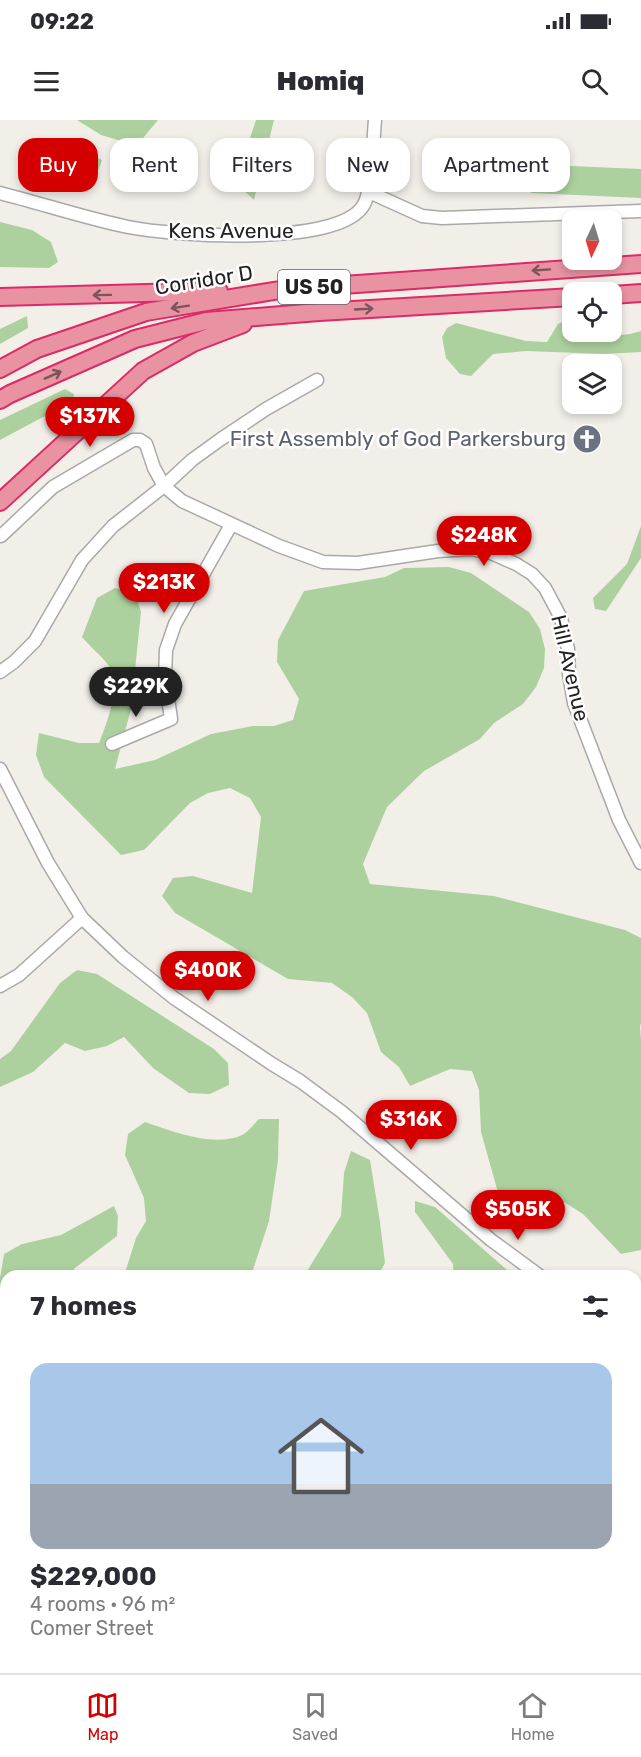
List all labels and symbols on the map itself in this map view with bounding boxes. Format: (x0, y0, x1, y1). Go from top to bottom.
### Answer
north arrow (562, 210, 622, 270)
street label: Kens Avenue (168, 218, 294, 243)
street label: Corridor D (153, 259, 255, 300)
one-way arrow (531, 265, 551, 276)
road number: US 50 (278, 270, 350, 304)
one-way arrow (92, 289, 112, 300)
one-way arrow (170, 301, 190, 312)
one-way arrow (353, 304, 373, 315)
one-way arrow (43, 369, 61, 380)
pin: $137K (48, 397, 132, 448)
church icon: First Assembly of God Parkersburg (571, 423, 603, 455)
place label: First Assembly of God Parkersburg (230, 426, 566, 451)
pin: $248K (442, 516, 526, 567)
pin: $213K (122, 563, 206, 614)
street label: Hill Avenue (546, 612, 595, 724)
pin: $229K (94, 667, 178, 718)
pin: $400K (166, 951, 250, 1002)
pin: $316K (369, 1100, 453, 1151)
pin: $505K (476, 1190, 560, 1241)

